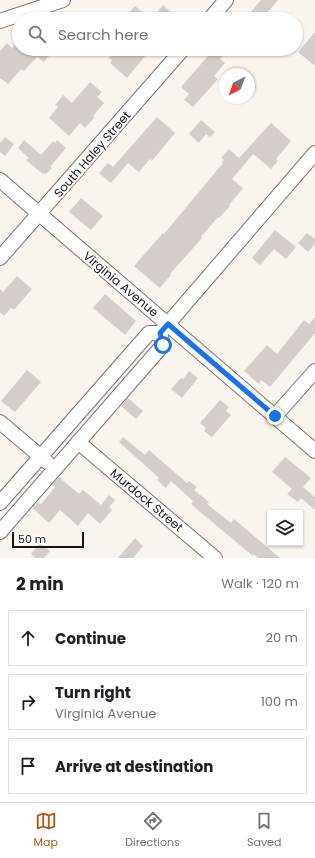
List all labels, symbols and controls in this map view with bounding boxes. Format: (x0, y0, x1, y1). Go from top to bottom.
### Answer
search box (12, 12, 303, 56)
icon: search (26, 23, 48, 45)
text: Search here (58, 24, 148, 45)
north arrow (219, 68, 255, 104)
street label: South Haley Street (50, 107, 134, 201)
street label: Virginia Avenue (80, 247, 162, 321)
route start (154, 336, 172, 354)
route end (266, 407, 284, 425)
street label: Murdock Street (107, 465, 187, 535)
map controls (267, 510, 303, 546)
button: layers (267, 510, 303, 546)
scale bar (12, 530, 84, 549)
text: 50 m (18, 531, 46, 547)
text: 2 min (16, 572, 64, 596)
text: Walk · 120 m (221, 574, 299, 593)
icon: ahead (17, 627, 39, 649)
text: Continue (55, 628, 126, 649)
text: 20 m (265, 628, 298, 647)
text: Turn right (55, 682, 131, 703)
icon: right (17, 691, 39, 713)
text: 100 m (261, 692, 298, 711)
text: Virginia Avenue (55, 704, 156, 723)
icon: arrive (17, 755, 39, 777)
text: Arrive at destination (55, 756, 213, 777)
tab: Map (34, 810, 58, 851)
tab: Directions (125, 810, 180, 851)
tab: Saved (247, 810, 281, 851)

